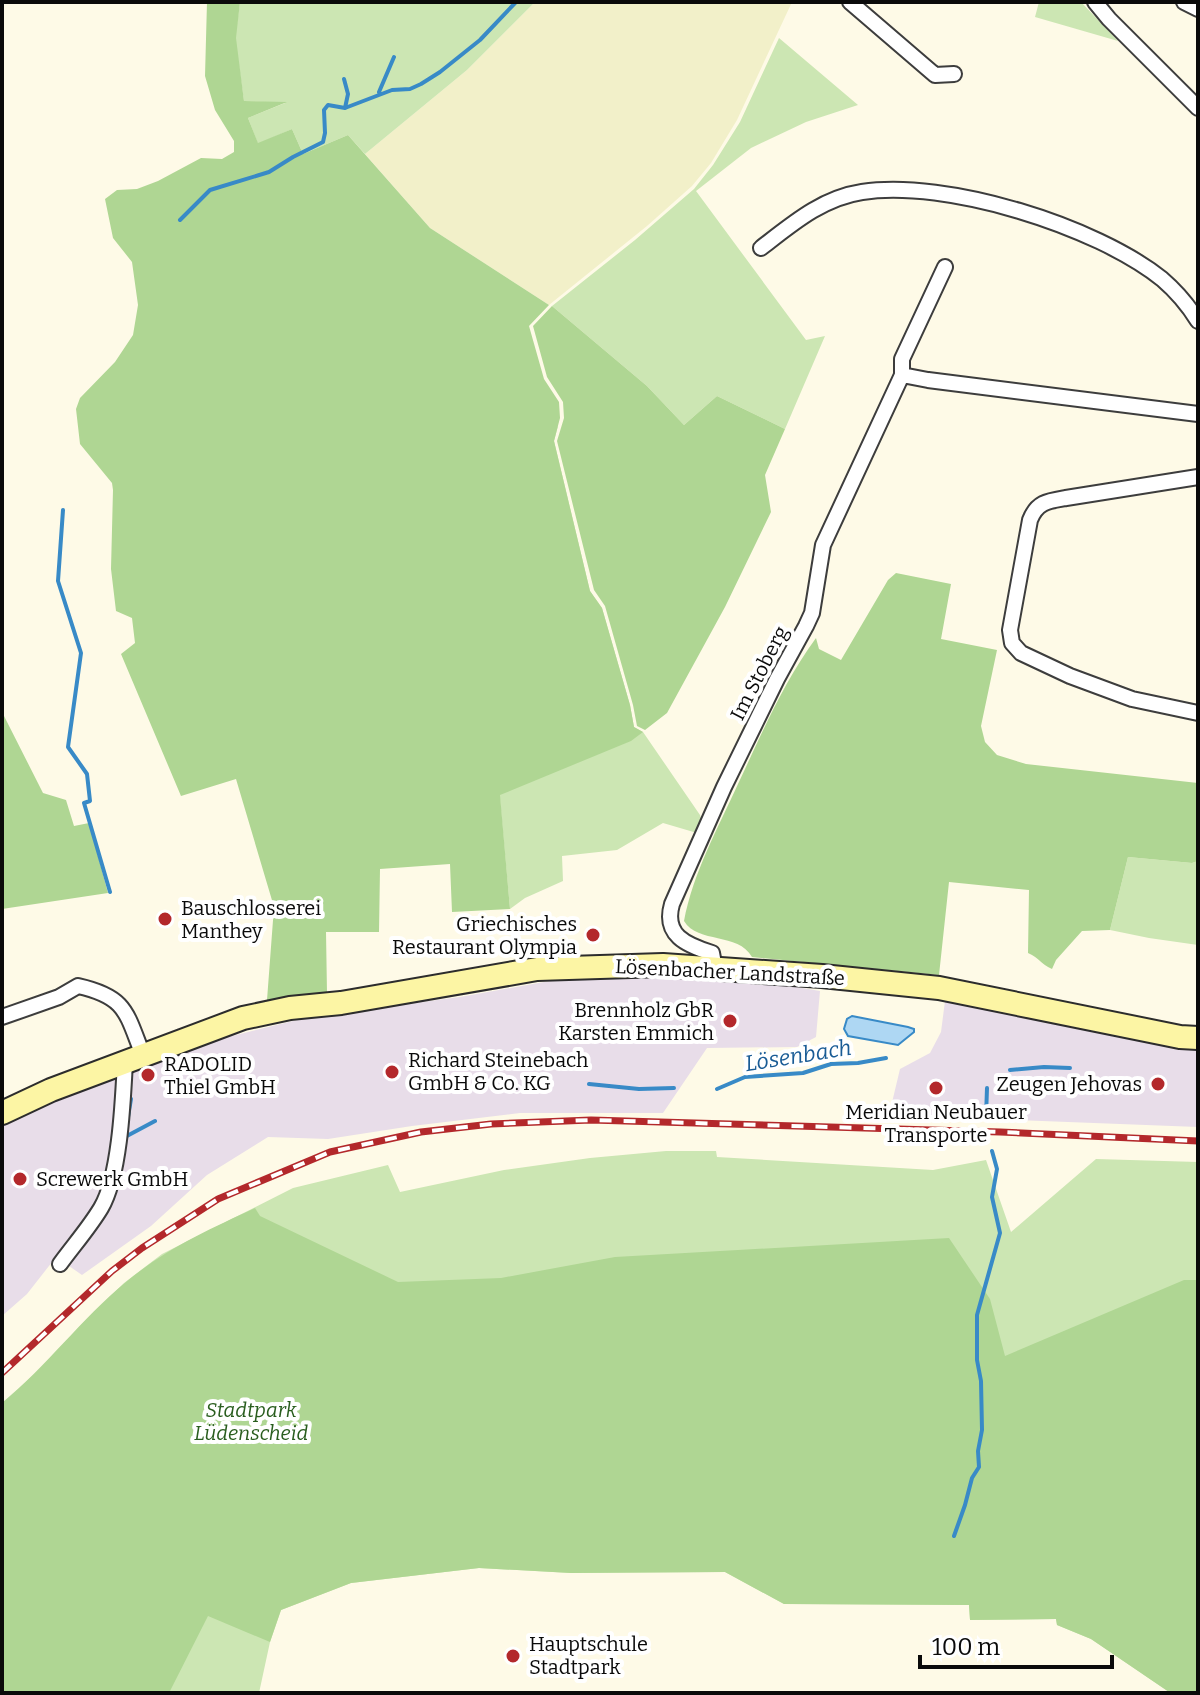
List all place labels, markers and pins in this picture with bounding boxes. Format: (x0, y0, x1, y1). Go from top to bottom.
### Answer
place label: Bauschlosserei Manthey (181, 896, 321, 943)
marker: Bauschlosserei Manthey (156, 910, 174, 928)
place label: Griechisches Restaurant Olympia (392, 912, 577, 959)
marker: Griechisches Restaurant Olympia (584, 926, 602, 944)
place label: Brennholz GbR Karsten Emmich (558, 998, 715, 1045)
marker: Brennholz GbR Karsten Emmich (721, 1012, 739, 1030)
place label: Richard Steinebach GmbH & Co. KG (408, 1048, 589, 1095)
place label: RADOLID Thiel GmbH (164, 1052, 276, 1099)
marker: Richard Steinebach GmbH & Co. KG (383, 1063, 401, 1081)
marker: RADOLID Thiel GmbH (139, 1066, 157, 1084)
place label: Zeugen Jehovas (997, 1072, 1142, 1096)
marker: Zeugen Jehovas (1149, 1075, 1167, 1093)
marker: Meridian Neubauer Transporte (927, 1079, 945, 1097)
place label: Meridian Neubauer Transporte (845, 1100, 1027, 1147)
place label: Screwerk GmbH (36, 1167, 188, 1191)
marker: Screwerk GmbH (11, 1170, 29, 1188)
place label: Hauptschule Stadtpark (529, 1632, 648, 1679)
marker: Hauptschule Stadtpark (504, 1647, 522, 1665)

